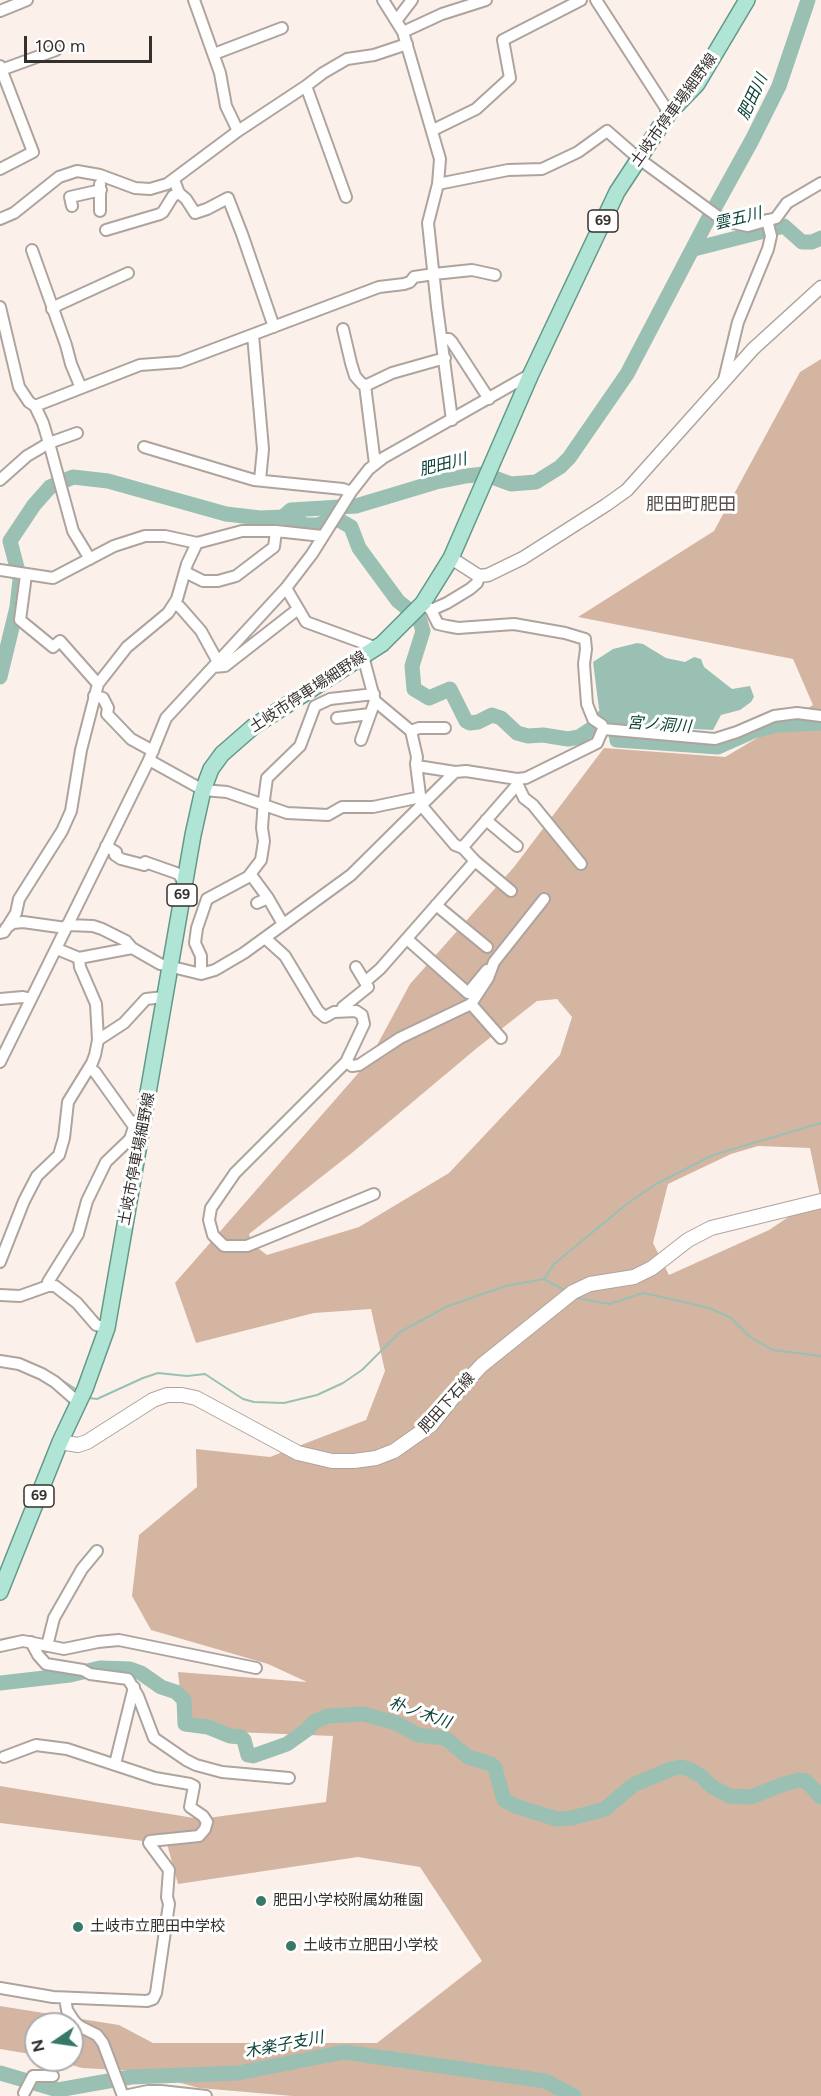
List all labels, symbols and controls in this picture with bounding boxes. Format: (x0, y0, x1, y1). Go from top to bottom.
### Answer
scale bar (27, 24, 154, 62)
text: 100 m (35, 35, 85, 57)
street label: 土岐市停車場細野線 (627, 50, 721, 170)
water label: 肥田川 (734, 71, 772, 123)
water label: 雲五川 (712, 204, 764, 234)
road number: 69 (588, 210, 618, 232)
water label: 肥田川 (417, 450, 469, 480)
district label: 肥田町肥田 (646, 494, 736, 516)
street label: 土岐市停車場細野線 (246, 648, 370, 736)
water label: 宮ノ洞川 (626, 713, 692, 737)
road number: 69 (167, 884, 197, 906)
street label: 土岐市停車場細野線 (115, 1091, 159, 1227)
street label: 肥田下石線 (415, 1369, 479, 1437)
road number: 69 (24, 1485, 54, 1507)
water label: 朴ノ木川 (387, 1694, 453, 1732)
place label: 肥田小学校附属幼稚園 (273, 1892, 423, 1910)
marker: 肥田小学校附属幼稚園 (254, 1894, 268, 1908)
place label: 土岐市立肥田中学校 (90, 1918, 225, 1936)
marker: 土岐市立肥田中学校 (71, 1920, 85, 1934)
place label: 土岐市立肥田小学校 (303, 1937, 438, 1955)
marker: 土岐市立肥田小学校 (284, 1939, 298, 1953)
north arrow (24, 2012, 84, 2072)
water label: 木楽子支川 (243, 2028, 325, 2062)
text: N (27, 2038, 49, 2054)

